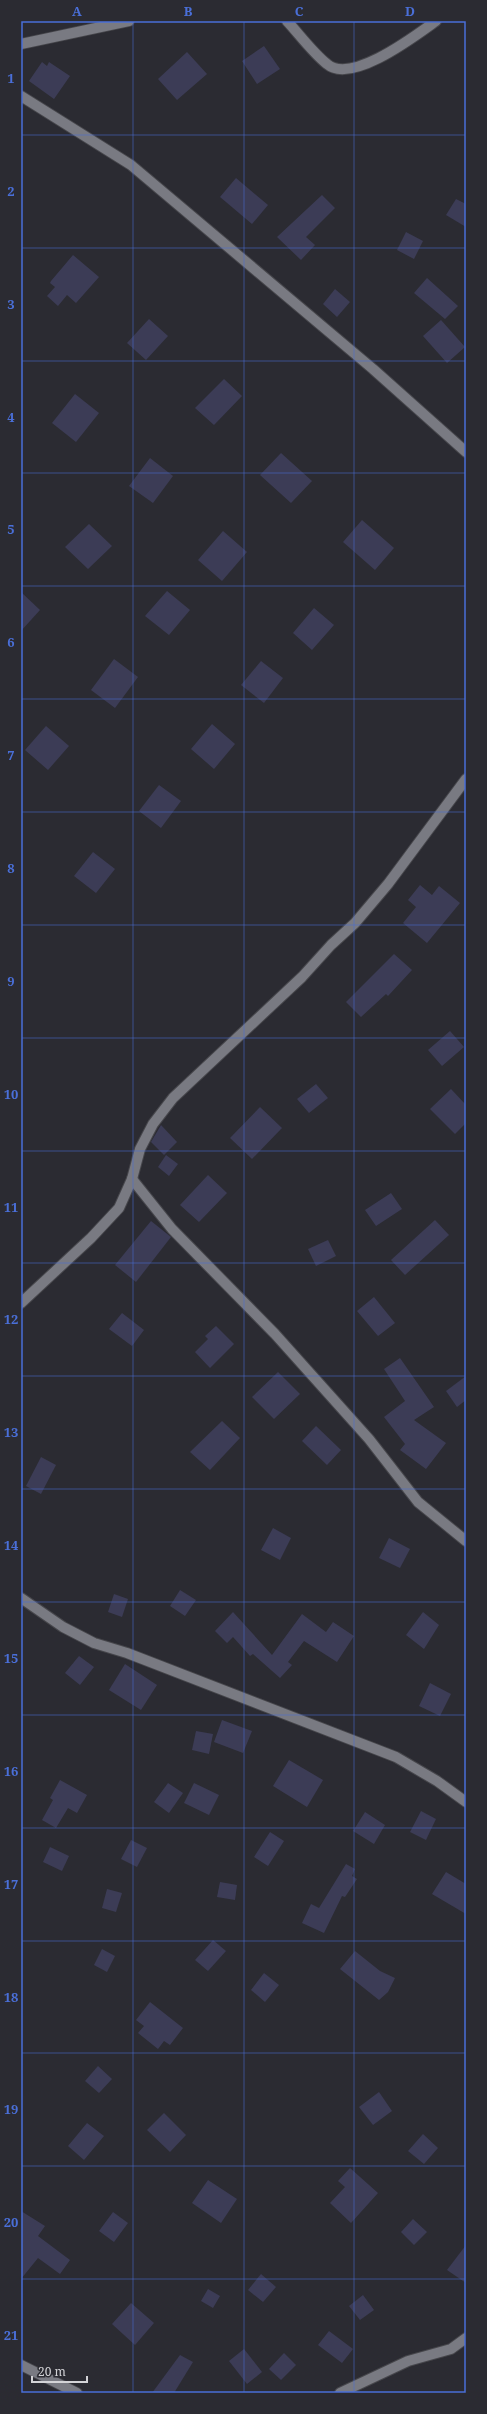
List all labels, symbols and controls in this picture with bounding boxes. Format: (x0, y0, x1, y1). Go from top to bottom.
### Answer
text: A (72, 2, 82, 20)
text: B (184, 2, 193, 20)
text: C (295, 2, 304, 20)
text: D (405, 2, 415, 20)
text: 1 (7, 69, 15, 87)
text: 2 (7, 182, 15, 200)
text: 3 (7, 295, 15, 313)
text: 4 (7, 408, 15, 426)
text: 5 (7, 520, 15, 538)
text: 6 (7, 633, 15, 651)
text: 7 (7, 746, 15, 764)
text: 8 (7, 859, 15, 877)
text: 9 (7, 972, 15, 990)
text: 10 (4, 1085, 18, 1103)
text: 11 (4, 1198, 18, 1216)
text: 12 (4, 1310, 18, 1328)
text: 13 (4, 1423, 18, 1441)
text: 14 (4, 1536, 19, 1554)
text: 15 (4, 1649, 18, 1667)
text: 16 (4, 1762, 18, 1780)
text: 17 (4, 1875, 18, 1893)
text: 18 (4, 1988, 18, 2006)
text: 19 (4, 2100, 18, 2118)
text: 20 (4, 2213, 18, 2231)
text: 21 (4, 2326, 18, 2344)
scale bar (32, 2358, 87, 2384)
text: 20 m (38, 2363, 66, 2380)

